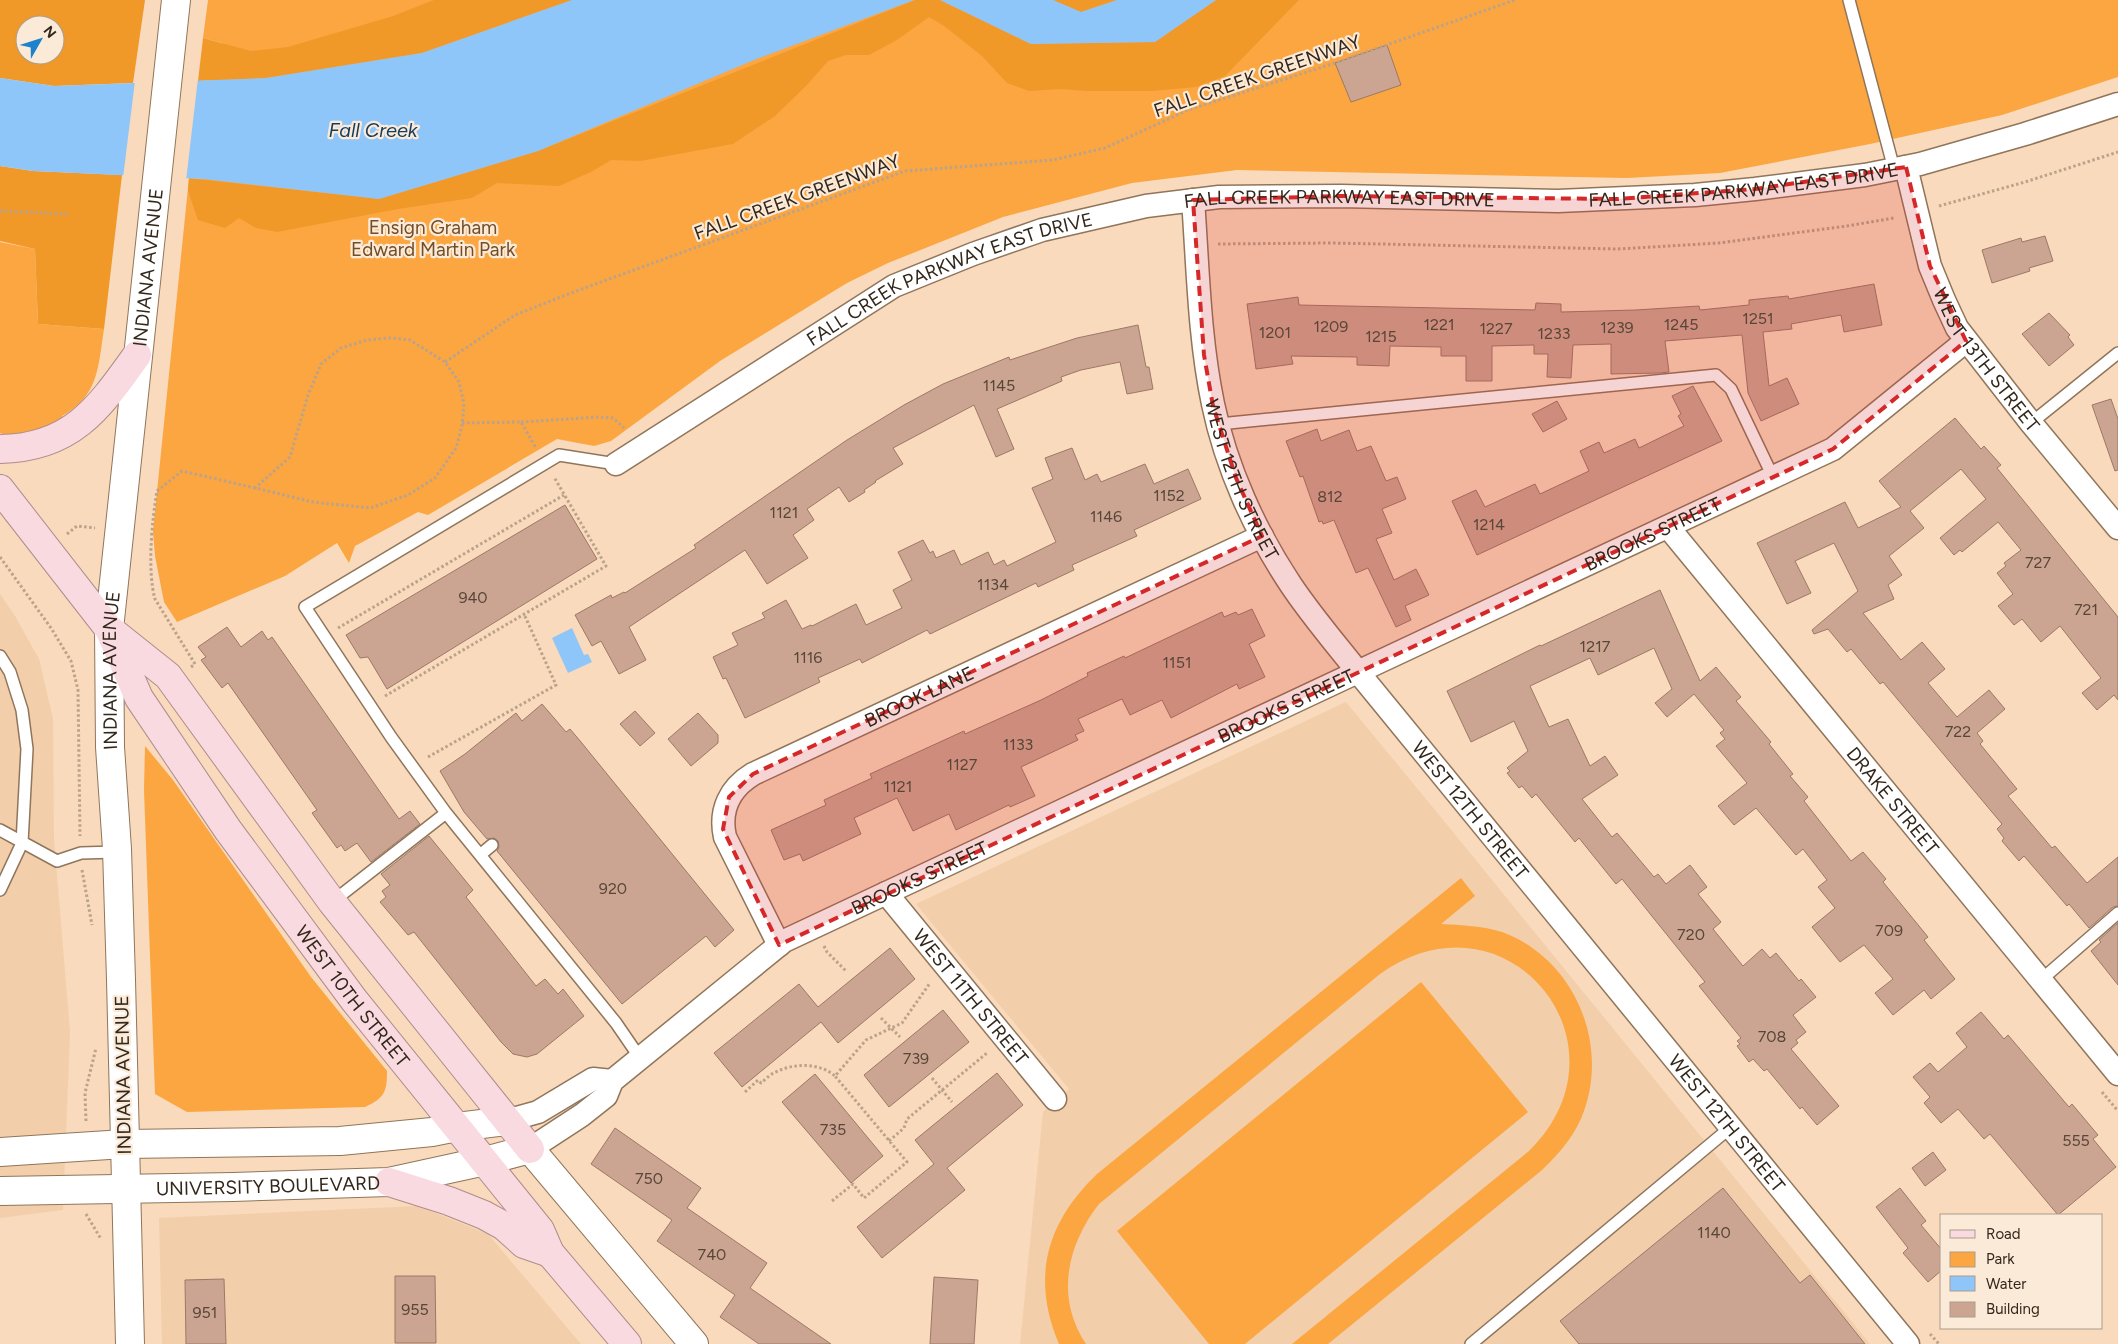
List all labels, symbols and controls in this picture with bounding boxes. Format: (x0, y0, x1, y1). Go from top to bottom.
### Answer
north arrow (15, 15, 65, 65)
text: N (40, 23, 60, 42)
street label: FALL CREEK GREENWAY (1151, 30, 1364, 122)
water label: Fall Creek (328, 118, 419, 142)
street label: FALL CREEK GREENWAY (691, 149, 904, 245)
street label: FALL CREEK PARKWAY EAST DRIVE (1588, 157, 1900, 211)
street label: FALL CREEK PARKWAY EAST DRIVE (1182, 184, 1495, 213)
street label: INDIANA AVENUE (128, 187, 167, 348)
street label: FALL CREEK PARKWAY EAST DRIVE (802, 207, 1095, 351)
park label: Ensign Graham Edward Martin Park (351, 216, 516, 261)
street label: WEST 13TH STREET (1929, 284, 2045, 437)
house number: 1251 (1742, 309, 1774, 328)
house number: 1221 (1423, 315, 1455, 334)
house number: 1245 (1664, 315, 1698, 334)
house number: 1209 (1314, 317, 1348, 336)
house number: 1239 (1600, 318, 1634, 337)
house number: 1227 (1479, 319, 1513, 338)
house number: 1201 (1259, 323, 1291, 342)
house number: 1233 (1538, 324, 1570, 343)
house number: 1215 (1365, 327, 1397, 346)
house number: 1145 (983, 376, 1015, 395)
street label: WEST 12TH STREET (1201, 397, 1284, 564)
house number: 1152 (1153, 486, 1185, 505)
house number: 812 (1317, 487, 1343, 506)
street label: BROOKS STREET (1581, 492, 1725, 575)
house number: 1121 (770, 503, 798, 522)
house number: 1146 (1090, 507, 1122, 526)
house number: 1214 (1473, 515, 1505, 534)
house number: 727 (2025, 553, 2051, 572)
house number: 1134 (977, 575, 1009, 594)
house number: 940 (458, 588, 488, 607)
street label: INDIANA AVENUE (97, 590, 124, 751)
house number: 721 (2074, 600, 2098, 619)
house number: 1217 (1580, 637, 1611, 656)
house number: 1116 (794, 648, 822, 667)
house number: 1151 (1162, 653, 1192, 672)
street label: BROOK LANE (861, 661, 977, 732)
street label: BROOKS STREET (1214, 664, 1358, 747)
house number: 722 (1945, 722, 1971, 741)
house number: 1133 (1003, 735, 1033, 754)
street label: WEST 12TH STREET (1407, 736, 1534, 884)
street label: DRAKE STREET (1842, 742, 1944, 859)
house number: 1127 (947, 755, 978, 774)
house number: 1121 (884, 777, 912, 796)
street label: BROOKS STREET (847, 836, 992, 919)
house number: 920 (599, 879, 627, 898)
street label: WEST 10TH STREET (291, 920, 415, 1072)
house number: 709 (1875, 921, 1903, 940)
street label: WEST 11TH STREET (909, 924, 1034, 1069)
house number: 720 (1677, 925, 1705, 944)
street label: INDIANA AVENUE (110, 995, 136, 1155)
house number: 708 (1758, 1027, 1786, 1046)
house number: 739 (903, 1049, 929, 1068)
street label: WEST 12TH STREET (1664, 1049, 1791, 1197)
house number: 735 (820, 1120, 846, 1139)
house number: 555 (2062, 1131, 2090, 1150)
house number: 750 (635, 1169, 663, 1188)
street label: UNIVERSITY BOULEVARD (156, 1171, 380, 1200)
legend (1940, 1214, 2103, 1329)
house number: 1140 (1697, 1223, 1731, 1242)
text: Road (1986, 1225, 2021, 1243)
house number: 740 (698, 1245, 726, 1264)
text: Park (1986, 1250, 2015, 1268)
text: Water (1986, 1275, 2026, 1293)
house number: 955 (401, 1300, 429, 1319)
text: Building (1986, 1300, 2040, 1318)
house number: 951 (193, 1303, 217, 1322)

